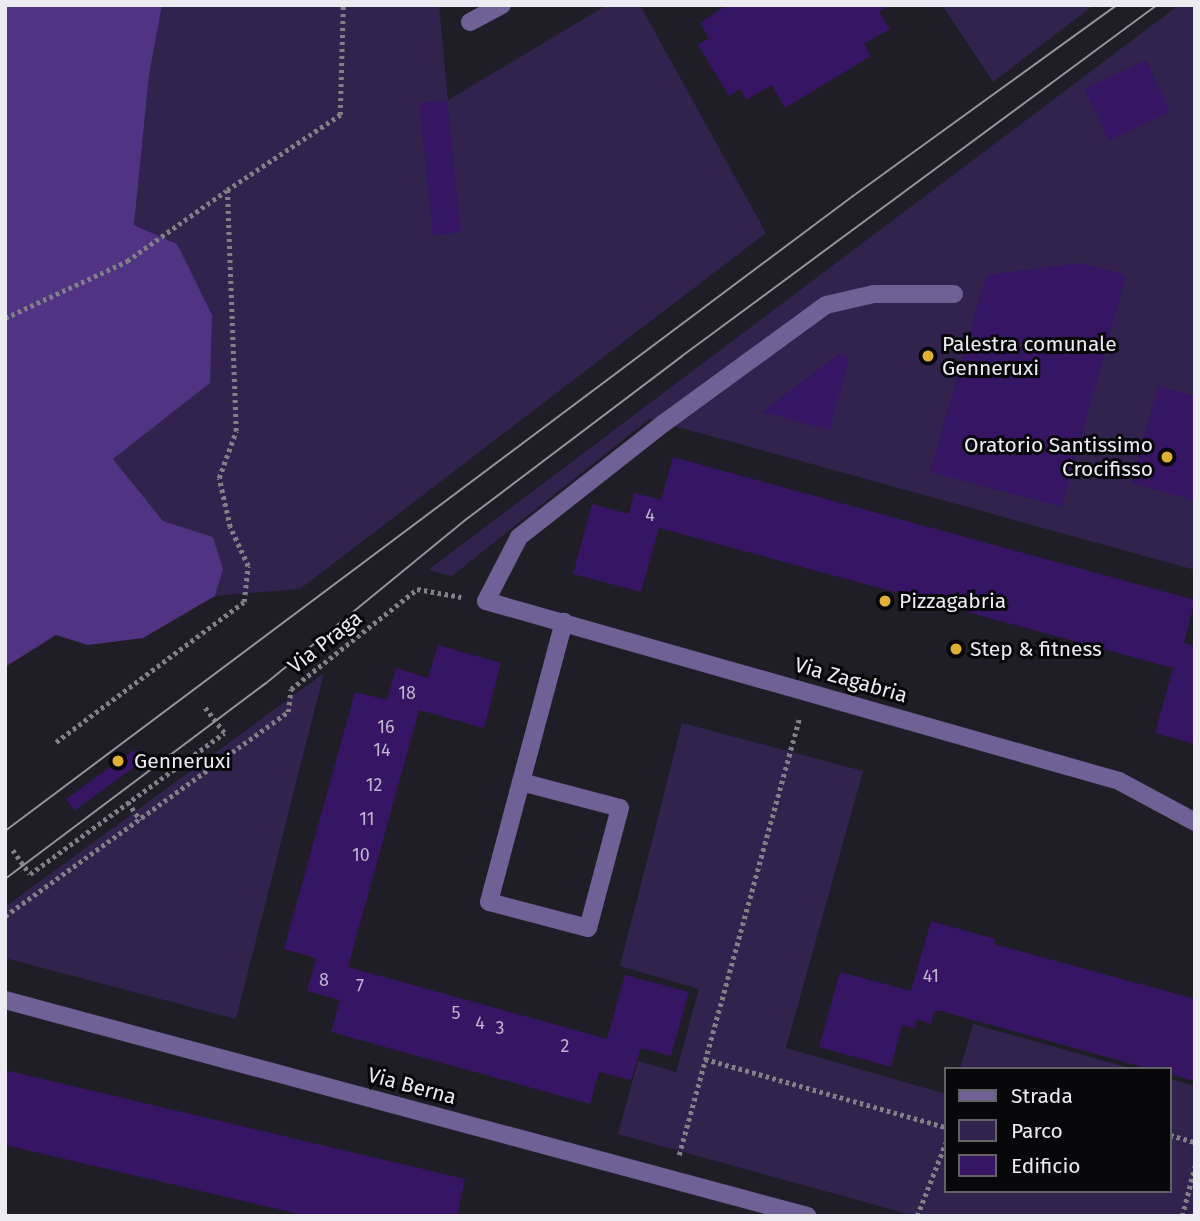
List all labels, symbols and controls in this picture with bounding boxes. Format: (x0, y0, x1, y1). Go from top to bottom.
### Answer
place label: Palestra comunale Genneruxi (942, 331, 1117, 381)
marker: Palestra comunale Genneruxi (920, 348, 936, 364)
place label: Oratorio Santissimo Crocifisso (964, 432, 1153, 482)
marker: Oratorio Santissimo Crocifisso (1159, 449, 1175, 465)
house number: 4 (645, 504, 655, 526)
place label: Pizzagabria (899, 588, 1006, 614)
marker: Pizzagabria (877, 593, 893, 609)
street label: Via Praga (283, 605, 367, 679)
place label: Step & fitness (970, 636, 1102, 662)
marker: Step & fitness (948, 641, 964, 657)
street label: Via Zagabria (792, 652, 910, 708)
house number: 18 (398, 682, 416, 704)
house number: 16 (377, 716, 395, 738)
house number: 14 (373, 739, 391, 761)
place label: Genneruxi (134, 748, 231, 774)
marker: Genneruxi (108, 751, 128, 771)
house number: 12 (366, 774, 382, 796)
house number: 11 (359, 808, 375, 830)
house number: 10 (352, 844, 370, 866)
house number: 41 (923, 965, 939, 987)
house number: 8 (319, 969, 329, 991)
house number: 7 (356, 975, 364, 997)
house number: 5 (451, 1002, 461, 1024)
house number: 4 (475, 1012, 485, 1034)
house number: 3 (496, 1017, 504, 1039)
house number: 2 (561, 1035, 569, 1057)
street label: Via Berna (365, 1062, 459, 1110)
legend (944, 1067, 1172, 1193)
text: Strada (1011, 1083, 1073, 1109)
text: Parco (1011, 1118, 1063, 1144)
text: Edificio (1011, 1153, 1081, 1179)

